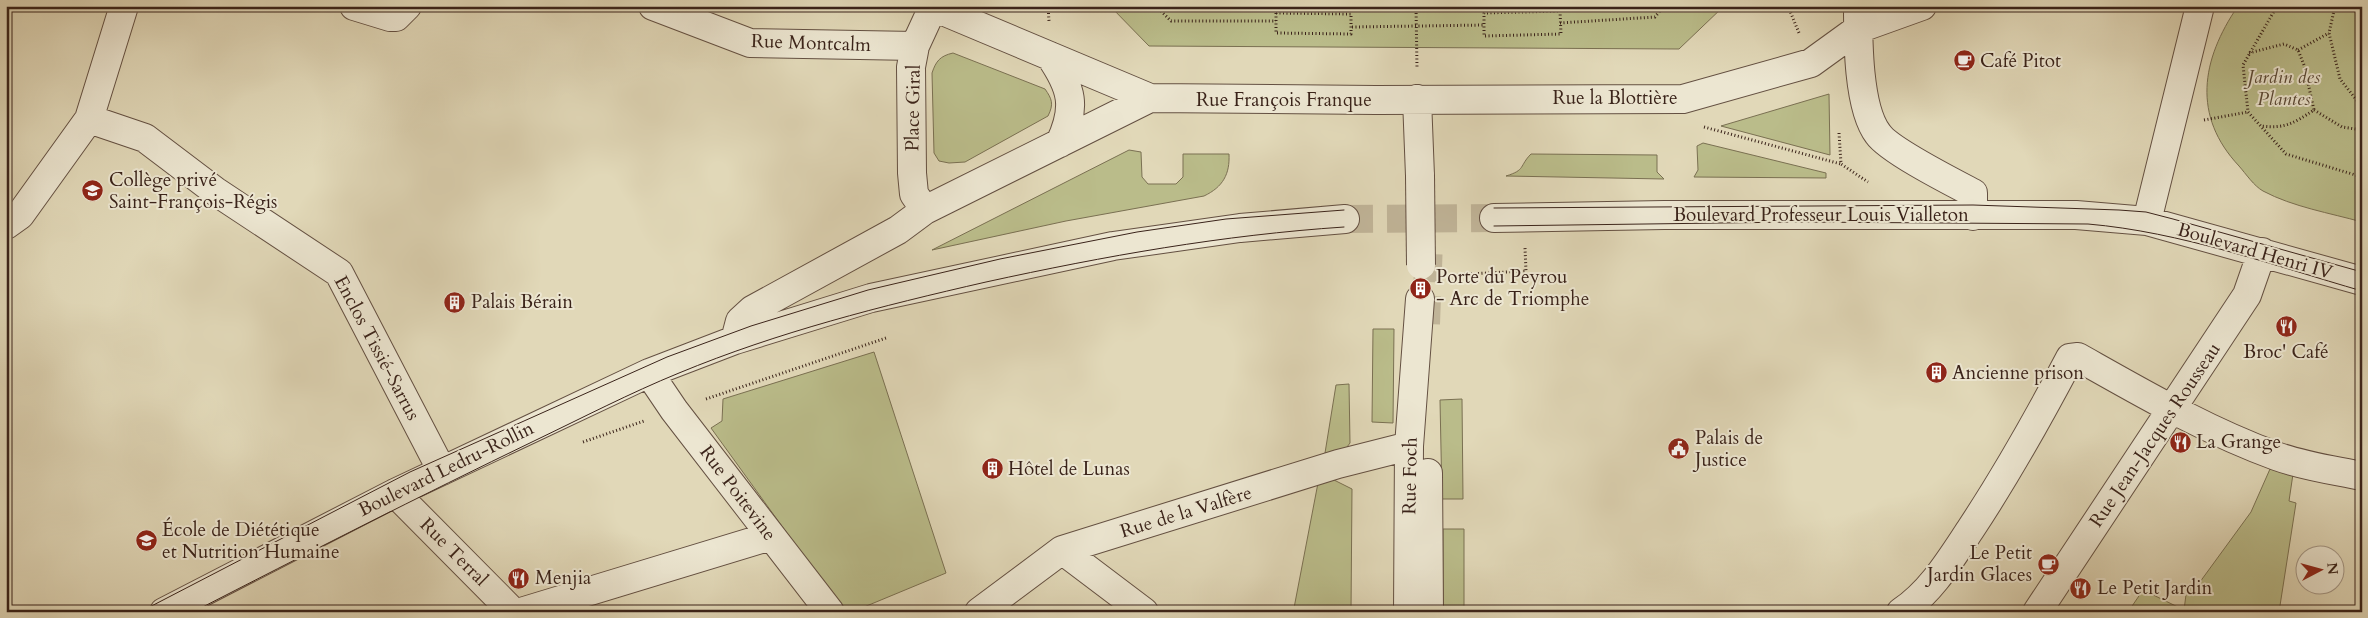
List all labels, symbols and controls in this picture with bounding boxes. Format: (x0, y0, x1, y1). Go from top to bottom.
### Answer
street label: Rue Montcalm (751, 28, 872, 58)
place label: Café Pitot (1980, 48, 2061, 74)
cafe icon: Café Pitot (1952, 49, 1976, 73)
street label: Place Giral (899, 64, 927, 152)
park label: Jardin des Plantes (2244, 64, 2321, 112)
street label: Rue la Blottière (1552, 85, 1678, 111)
street label: Rue François Franque (1196, 87, 1372, 113)
place label: Collège privé Saint-François-Régis (109, 167, 277, 215)
school or university icon: Collège privé Saint-François-Régis (81, 179, 105, 203)
street label: Boulevard Professeur Louis Vialleton (1673, 202, 1969, 228)
street label: Boulevard Henri IV (2174, 216, 2336, 286)
place label: Porte du Peyrou - Arc de Triomphe (1436, 264, 1589, 312)
street label: Enclos Tissié-Sarrus (328, 271, 426, 425)
building icon: Porte du Peyrou - Arc de Triomphe (1408, 276, 1432, 300)
place label: Palais Bérain (471, 289, 573, 315)
building icon: Palais Bérain (443, 290, 467, 314)
restaurant icon: Broc' Café (2274, 314, 2298, 338)
street label: Rue Jean-Jacques Rousseau (2083, 337, 2227, 533)
place label: Broc' Café (2243, 339, 2329, 365)
place label: Ancienne prison (1952, 360, 2084, 386)
building icon: Ancienne prison (1924, 361, 1948, 385)
street label: Boulevard Ledru-Rollin (354, 415, 538, 523)
place label: Palais de Justice (1692, 425, 1763, 473)
place label: La Grange (2196, 429, 2281, 455)
restaurant icon: La Grange (2168, 430, 2192, 454)
street label: Rue Foch (1396, 436, 1424, 515)
public building icon: Palais de Justice (1667, 437, 1691, 461)
street label: Rue Poitevine (694, 440, 782, 546)
place label: Hôtel de Lunas (1008, 456, 1130, 482)
building icon: Hôtel de Lunas (980, 457, 1004, 481)
street label: Rue de la Valfère (1117, 480, 1255, 544)
street label: Rue Terral (414, 512, 494, 592)
place label: École de Diététique et Nutrition Humaine (162, 517, 340, 565)
school or university icon: École de Diététique et Nutrition Humaine (134, 529, 158, 553)
place label: Le Petit Jardin Glaces (1924, 540, 2032, 588)
north arrow (2296, 546, 2346, 596)
cafe icon: Le Petit Jardin Glaces (2036, 552, 2060, 576)
text: N (2322, 562, 2343, 576)
place label: Menjia (535, 565, 591, 591)
restaurant icon: Menjia (507, 566, 531, 590)
place label: Le Petit Jardin (2097, 575, 2213, 601)
restaurant icon: Le Petit Jardin (2069, 576, 2093, 600)

